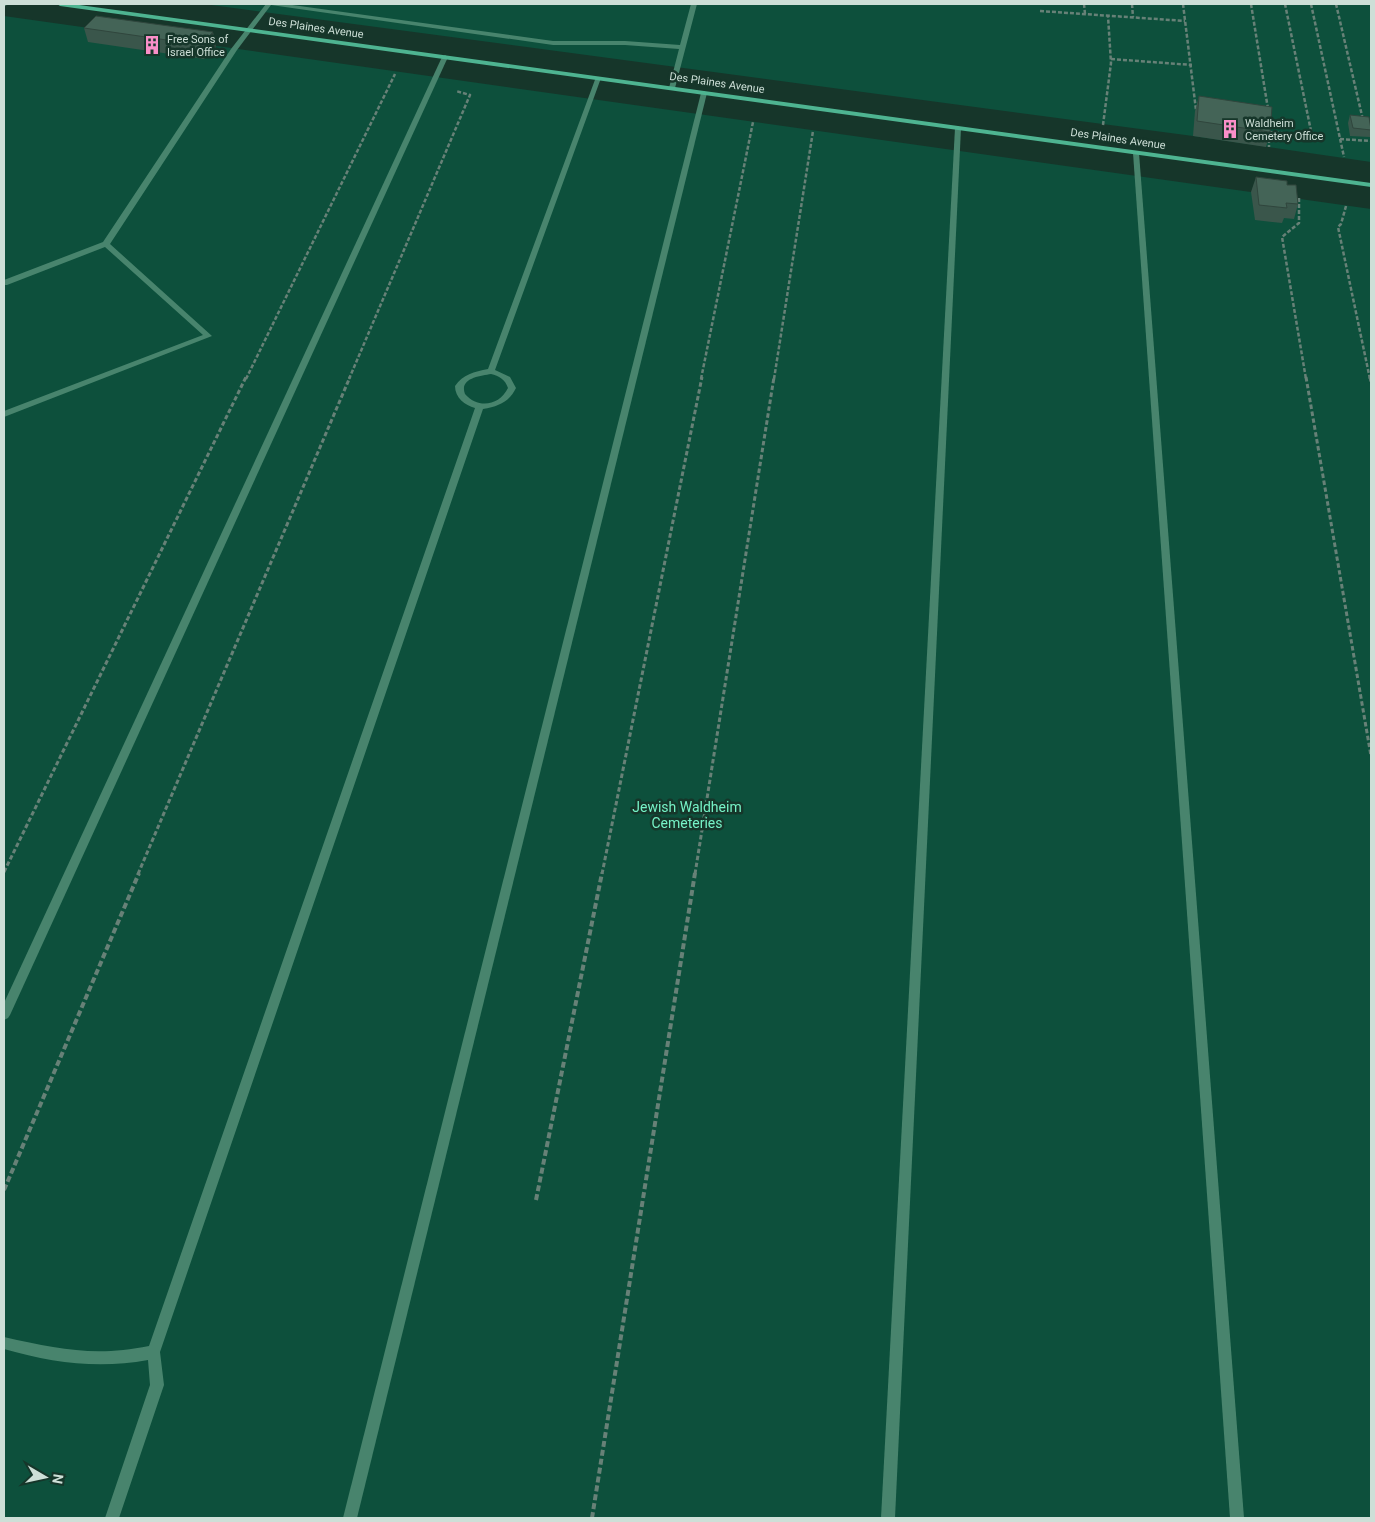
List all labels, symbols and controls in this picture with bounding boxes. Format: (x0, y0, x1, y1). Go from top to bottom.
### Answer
street label: Des Plaines Avenue (268, 15, 365, 41)
place label: Free Sons of Israel Office (167, 33, 229, 59)
building icon: Free Sons of Israel Office (141, 34, 163, 56)
street label: Des Plaines Avenue (669, 70, 766, 96)
place label: Waldheim Cemetery Office (1245, 117, 1323, 143)
building icon: Waldheim Cemetery Office (1219, 118, 1241, 140)
street label: Des Plaines Avenue (1070, 126, 1167, 152)
park label: Jewish Waldheim Cemeteries (632, 799, 742, 831)
north arrow (20, 1452, 70, 1502)
text: N (49, 1473, 67, 1485)

